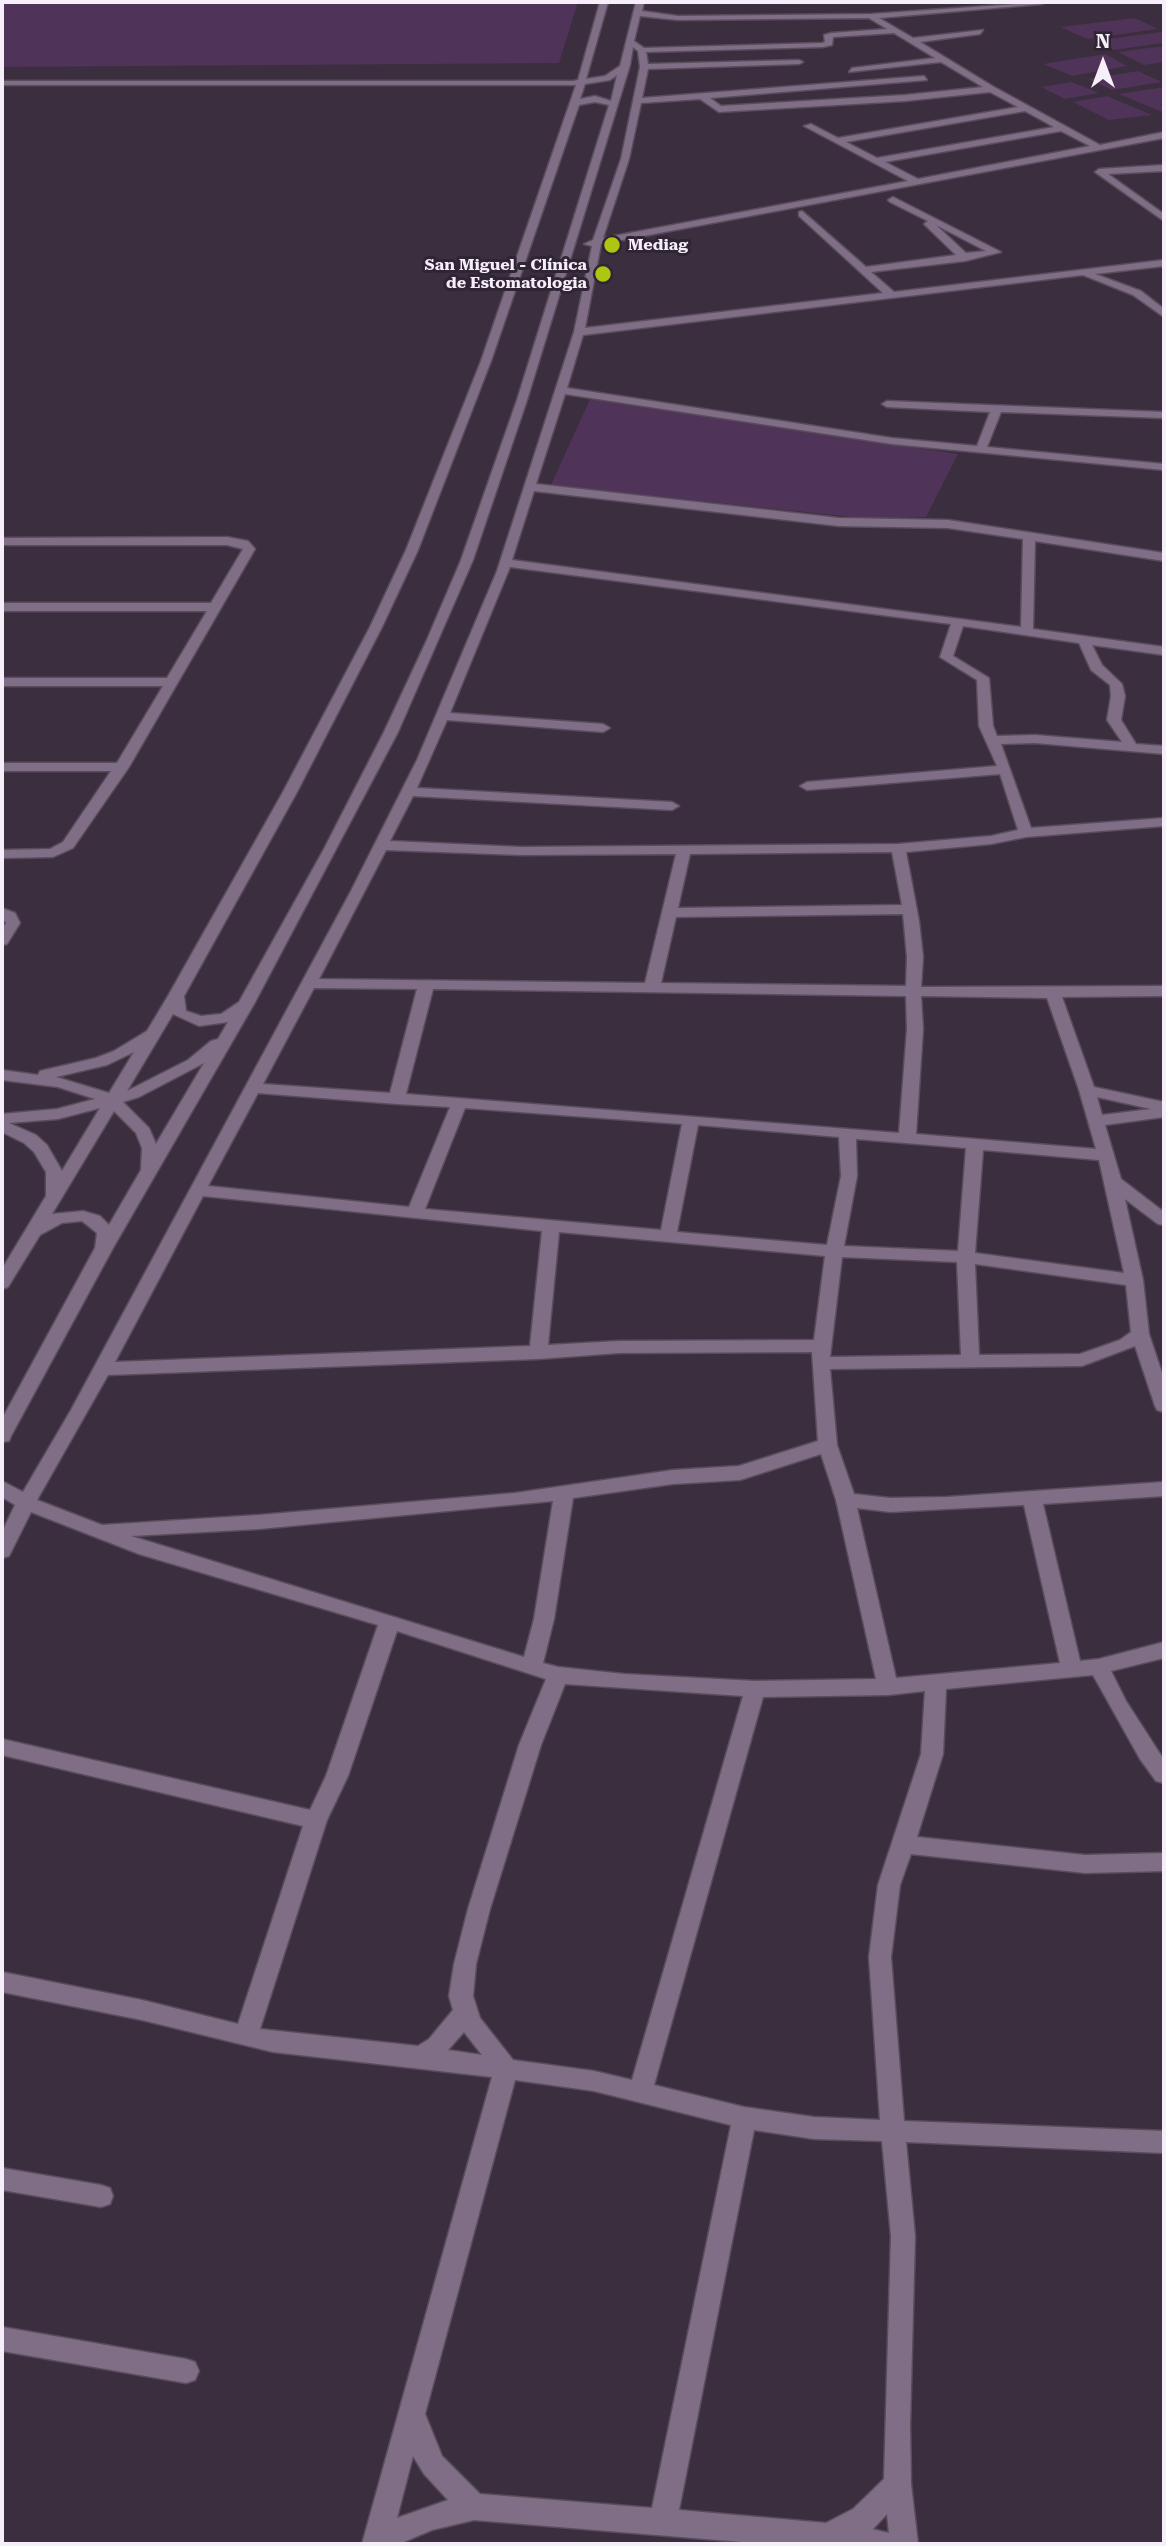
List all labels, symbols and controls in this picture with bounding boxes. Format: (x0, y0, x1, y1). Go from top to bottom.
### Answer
north arrow (1068, 28, 1138, 98)
text: N (1096, 30, 1110, 53)
marker: Mediag (602, 235, 622, 255)
place label: Mediag (628, 235, 688, 255)
place label: San Miguel - Clínica de Estomatologia (425, 255, 587, 293)
marker: San Miguel - Clínica de Estomatologia (593, 264, 613, 284)

